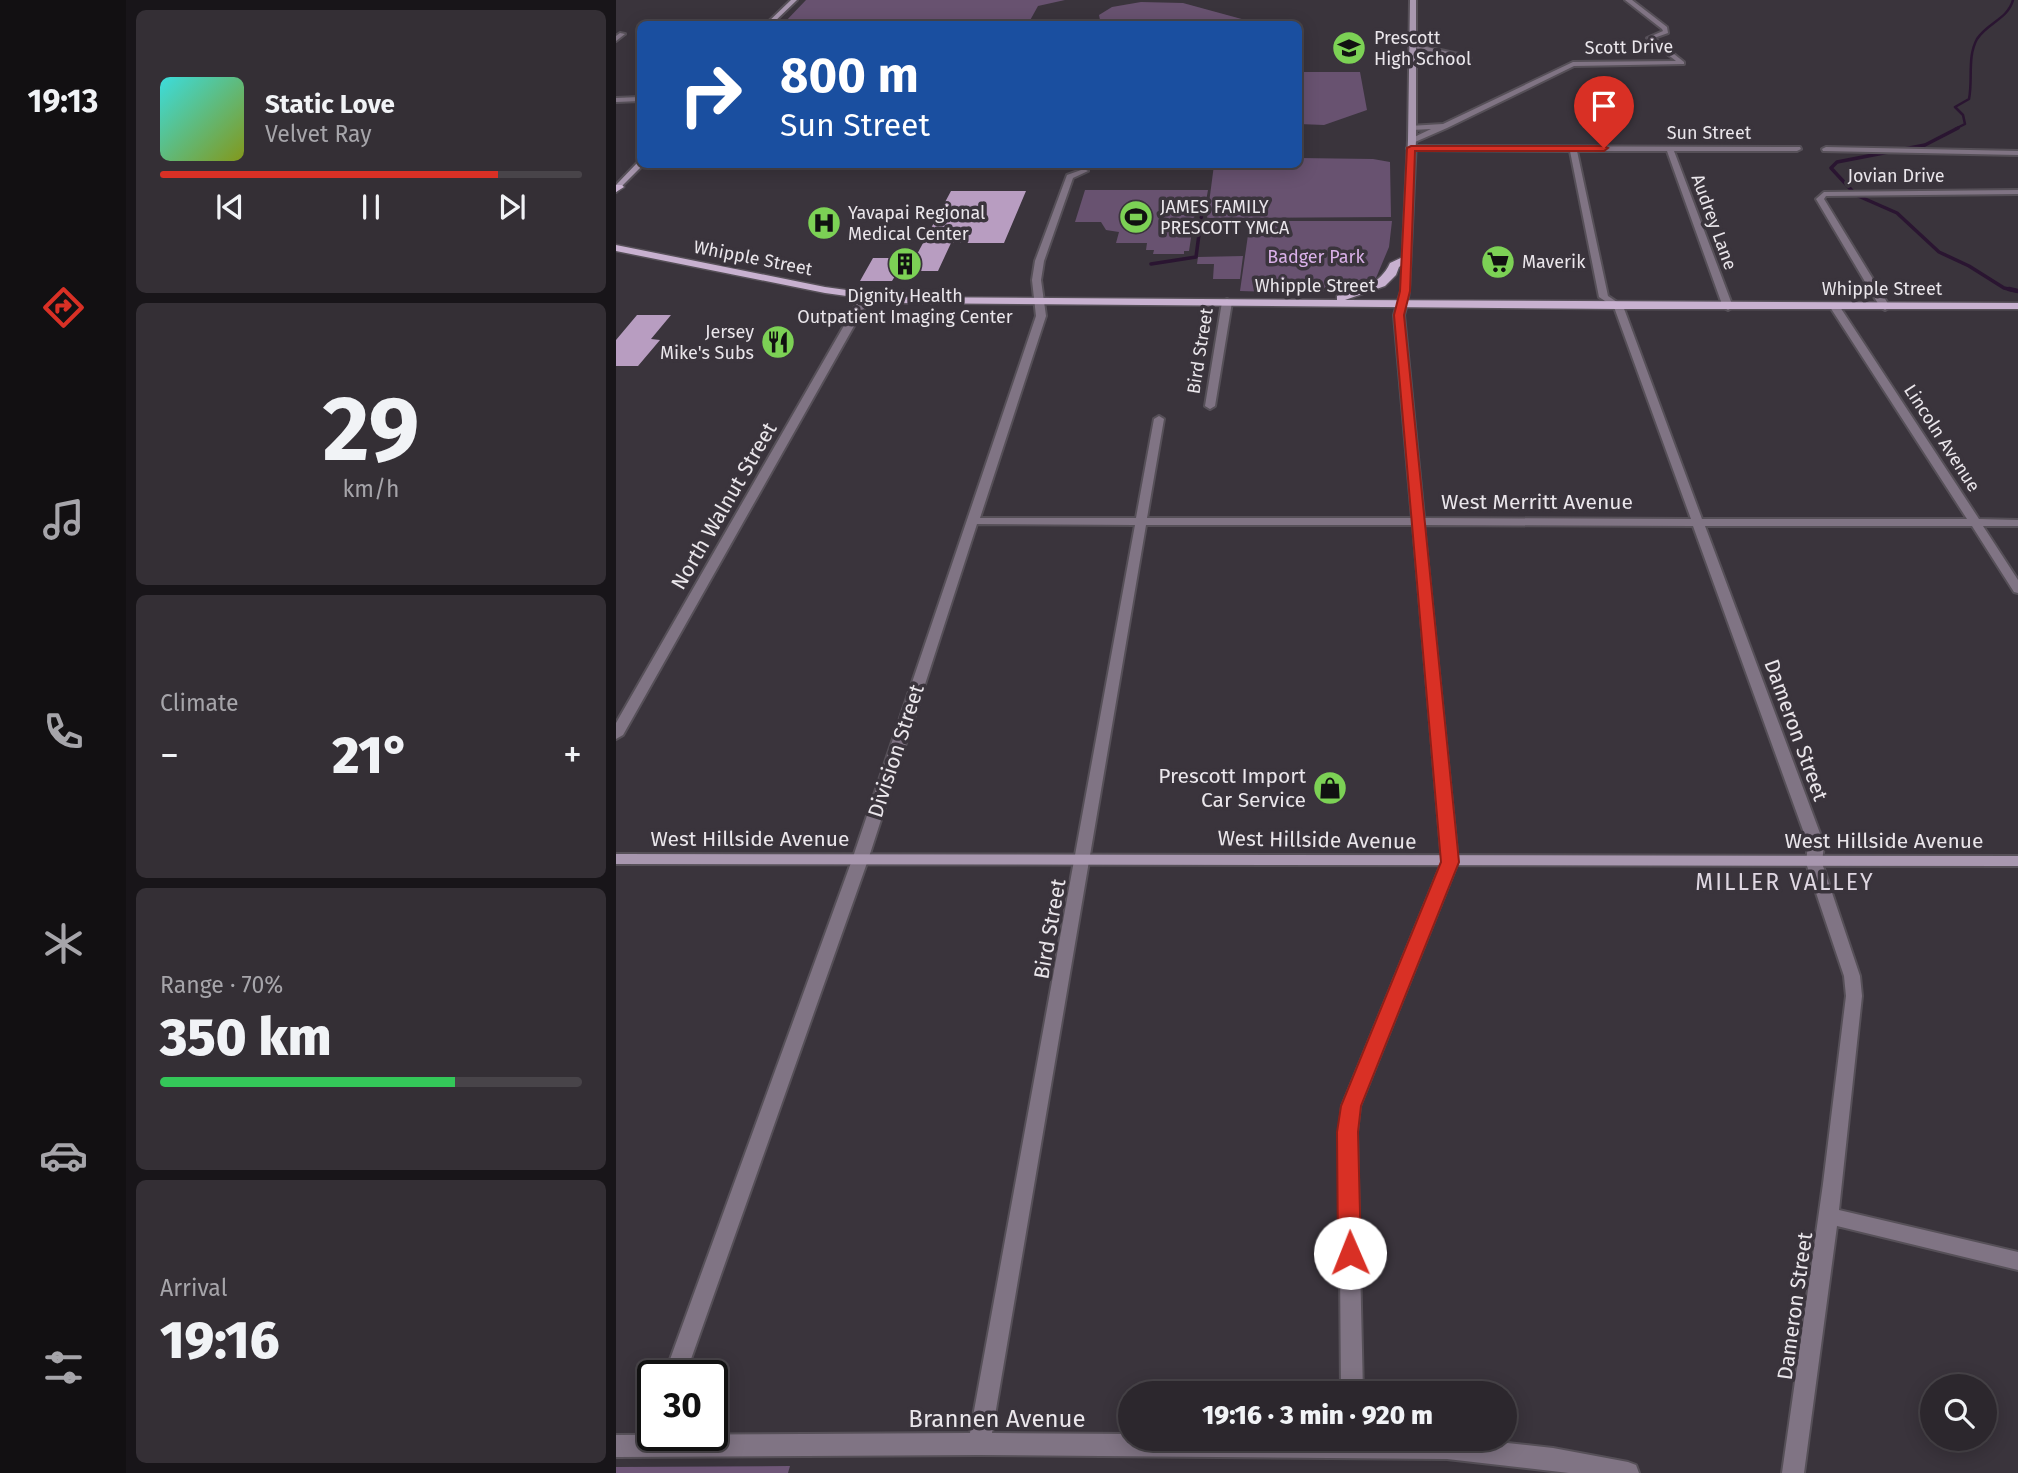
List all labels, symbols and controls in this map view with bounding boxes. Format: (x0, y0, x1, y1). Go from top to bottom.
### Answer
place label: Prescott High School (1374, 27, 1471, 70)
school or university icon: Prescott High School (1330, 29, 1368, 67)
street label: Scott Drive (1585, 35, 1673, 59)
text: 800 m (780, 46, 919, 105)
icon: right (665, 49, 756, 140)
pin (1574, 76, 1634, 148)
text: 19:13 (28, 82, 98, 120)
icon: arrive (1585, 87, 1623, 125)
text: Static Love (265, 89, 395, 120)
text: Sun Street (780, 106, 930, 144)
text: Velvet Ray (265, 120, 372, 148)
street label: Sun Street (1667, 122, 1752, 144)
street label: Jovian Drive (1847, 165, 1945, 187)
street label: Audrey Lane (1687, 171, 1741, 273)
icon: previous (211, 188, 249, 226)
icon: pause (352, 188, 390, 226)
icon: next (493, 188, 531, 226)
place label: JAMES FAMILY PRESCOTT YMCA (1160, 196, 1290, 239)
sports icon: JAMES FAMILY PRESCOTT YMCA (1117, 198, 1155, 236)
place label: Yavapai Regional Medical Center (848, 202, 985, 245)
hospital icon: Yavapai Regional Medical Center (805, 204, 843, 242)
street label: Whipple Street (692, 236, 815, 280)
supermarket icon: Maverik (1479, 243, 1517, 281)
building icon: Dignity Health Outpatient Imaging Center (886, 245, 924, 283)
park label: Badger Park (1267, 246, 1366, 268)
place label: Maverik (1522, 251, 1586, 273)
street label: Whipple Street (1255, 275, 1376, 297)
street label: Whipple Street (1822, 278, 1943, 300)
icon: directions (39, 283, 88, 332)
place label: Dignity Health Outpatient Imaging Center (797, 285, 1013, 328)
street label: Bird Street (1182, 306, 1218, 396)
place label: Jersey Mike's Subs (660, 321, 754, 364)
restaurant icon: Jersey Mike's Subs (759, 323, 797, 361)
text: 29 (322, 375, 420, 484)
street label: Lincoln Avenue (1899, 380, 1985, 496)
street label: North Walnut Street (666, 417, 783, 594)
text: km/h (343, 475, 399, 503)
street label: West Merritt Avenue (1441, 489, 1633, 515)
icon: music (39, 495, 88, 544)
street label: Dameron Street (1758, 656, 1834, 805)
street label: Division Street (862, 681, 930, 821)
text: Climate (160, 689, 239, 717)
icon: phone (39, 707, 88, 756)
text: 21° (332, 724, 410, 787)
text: − (160, 732, 179, 778)
text: + (563, 732, 582, 778)
place label: Prescott Import Car Service (1158, 763, 1306, 813)
shop icon: Prescott Import Car Service (1311, 769, 1349, 807)
street label: West Hillside Avenue (1217, 825, 1417, 855)
street label: West Hillside Avenue (650, 826, 850, 852)
street label: West Hillside Avenue (1784, 828, 1984, 854)
district label: MILLER VALLEY (1695, 868, 1875, 896)
street label: Bird Street (1028, 876, 1072, 981)
icon: climate (39, 919, 88, 968)
text: Range · 70% (160, 971, 283, 999)
text: 350 km (160, 1006, 332, 1069)
icon: car (39, 1131, 88, 1180)
position arrow (1313, 1216, 1387, 1290)
street label: Dameron Street (1772, 1230, 1818, 1381)
text: Arrival (160, 1274, 227, 1302)
text: 19:16 (160, 1309, 280, 1372)
icon: filters (39, 1343, 88, 1392)
speed limit sign: 30 (637, 1360, 728, 1451)
map controls (1920, 1374, 1997, 1451)
button: search (1920, 1374, 1997, 1451)
text: 19:16 · 3 min · 920 m (1202, 1400, 1433, 1431)
street label: Brannen Avenue (908, 1405, 1086, 1433)

